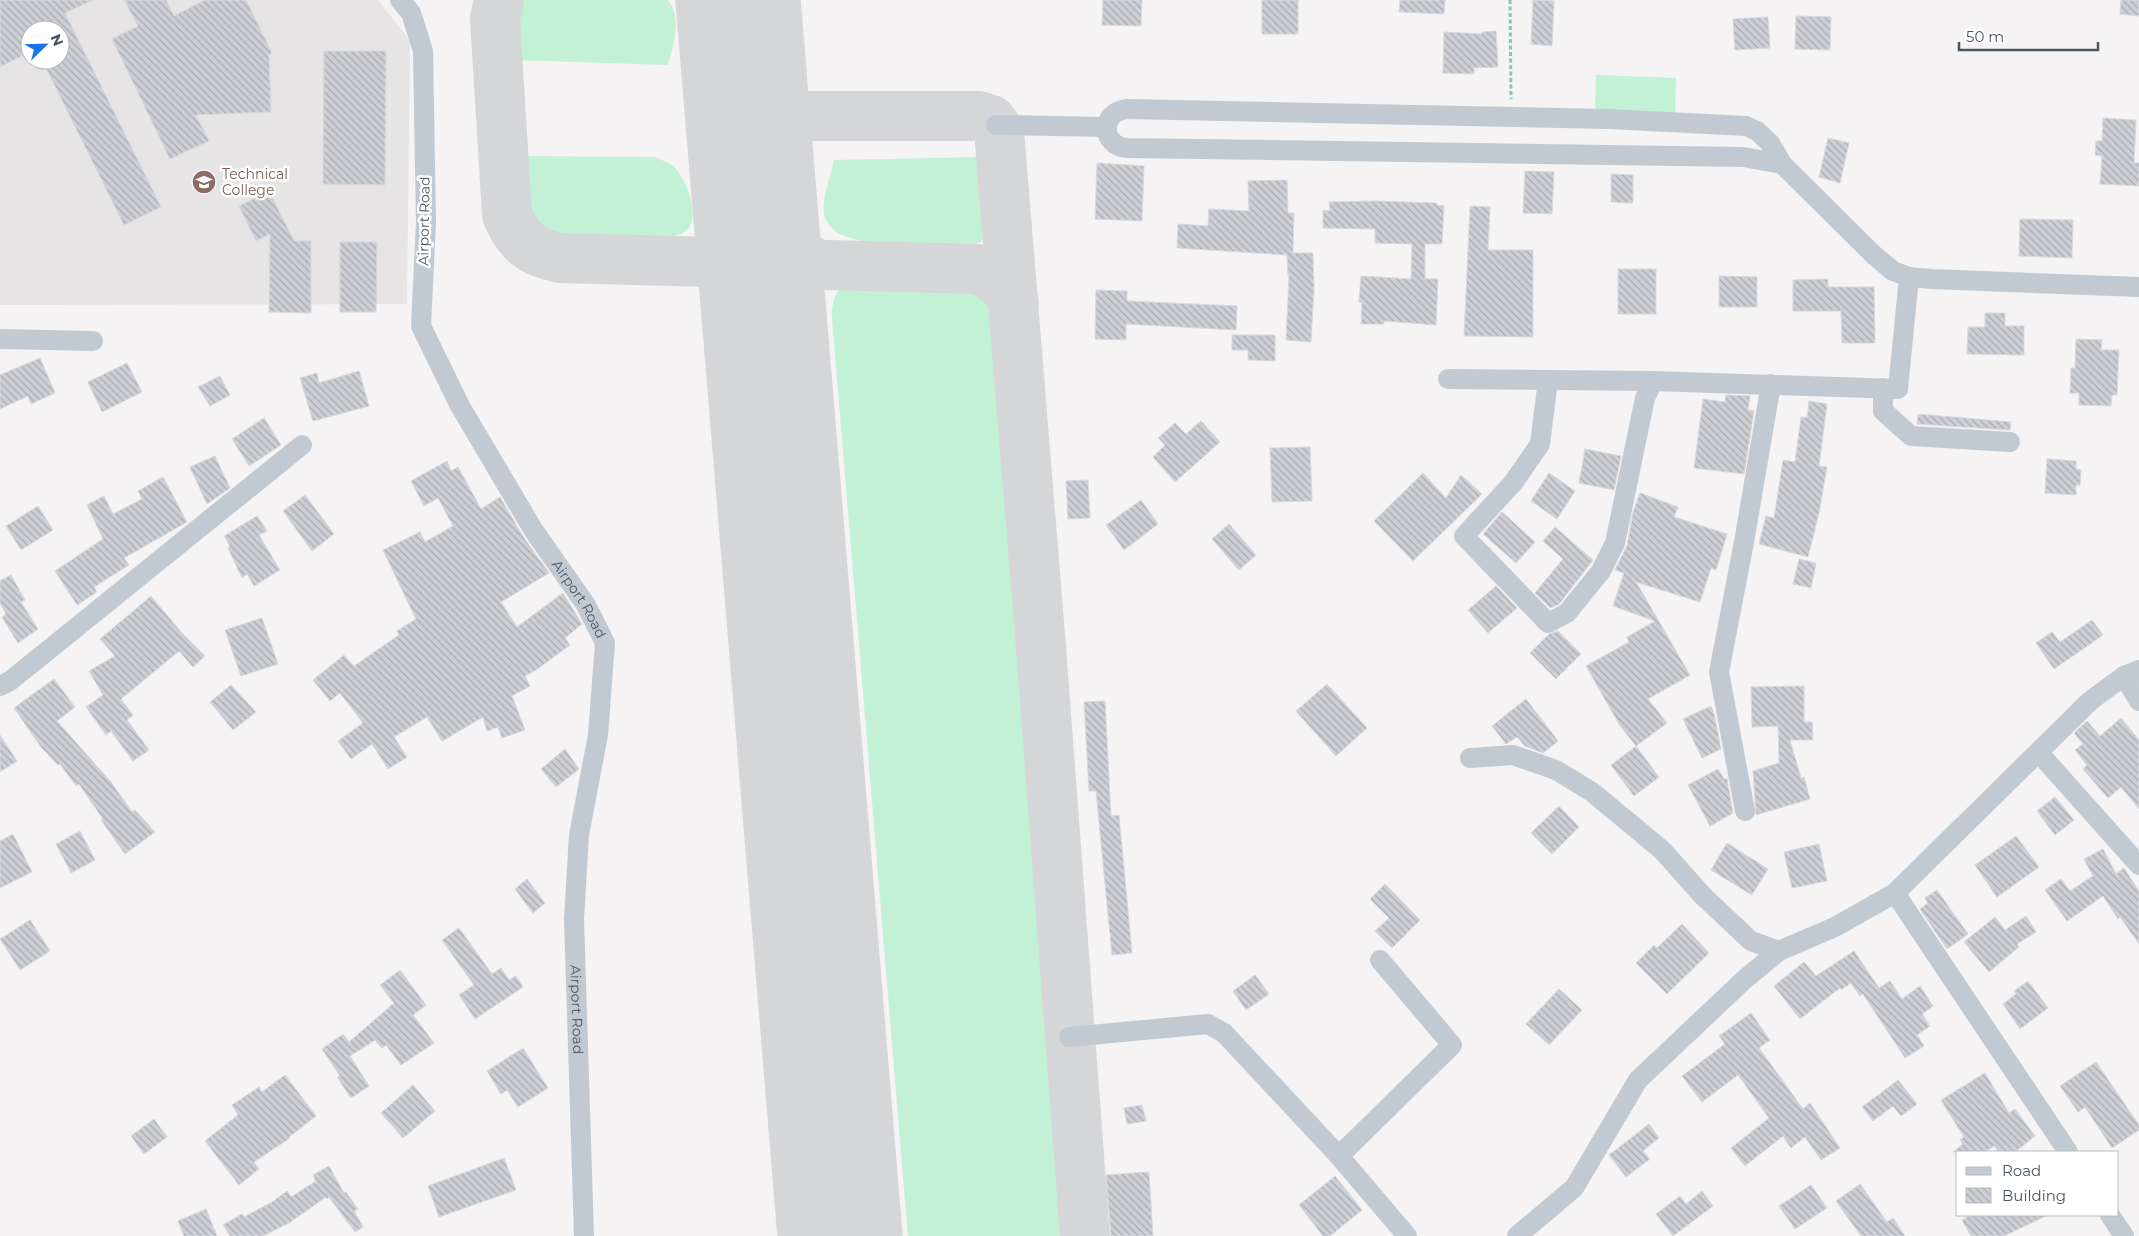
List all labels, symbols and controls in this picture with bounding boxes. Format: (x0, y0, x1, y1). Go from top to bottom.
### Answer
north arrow (20, 20, 70, 70)
scale bar (1959, 20, 2098, 52)
text: 50 m (1966, 27, 2004, 46)
text: N (46, 31, 67, 49)
place label: Technical College (222, 165, 288, 199)
school or university icon: Technical College (191, 169, 217, 195)
street label: Airport Road (414, 176, 434, 266)
street label: Airport Road (548, 556, 610, 641)
street label: Airport Road (566, 965, 587, 1055)
legend (1956, 1151, 2119, 1216)
text: Road (2002, 1161, 2041, 1180)
text: Building (2002, 1186, 2066, 1205)

